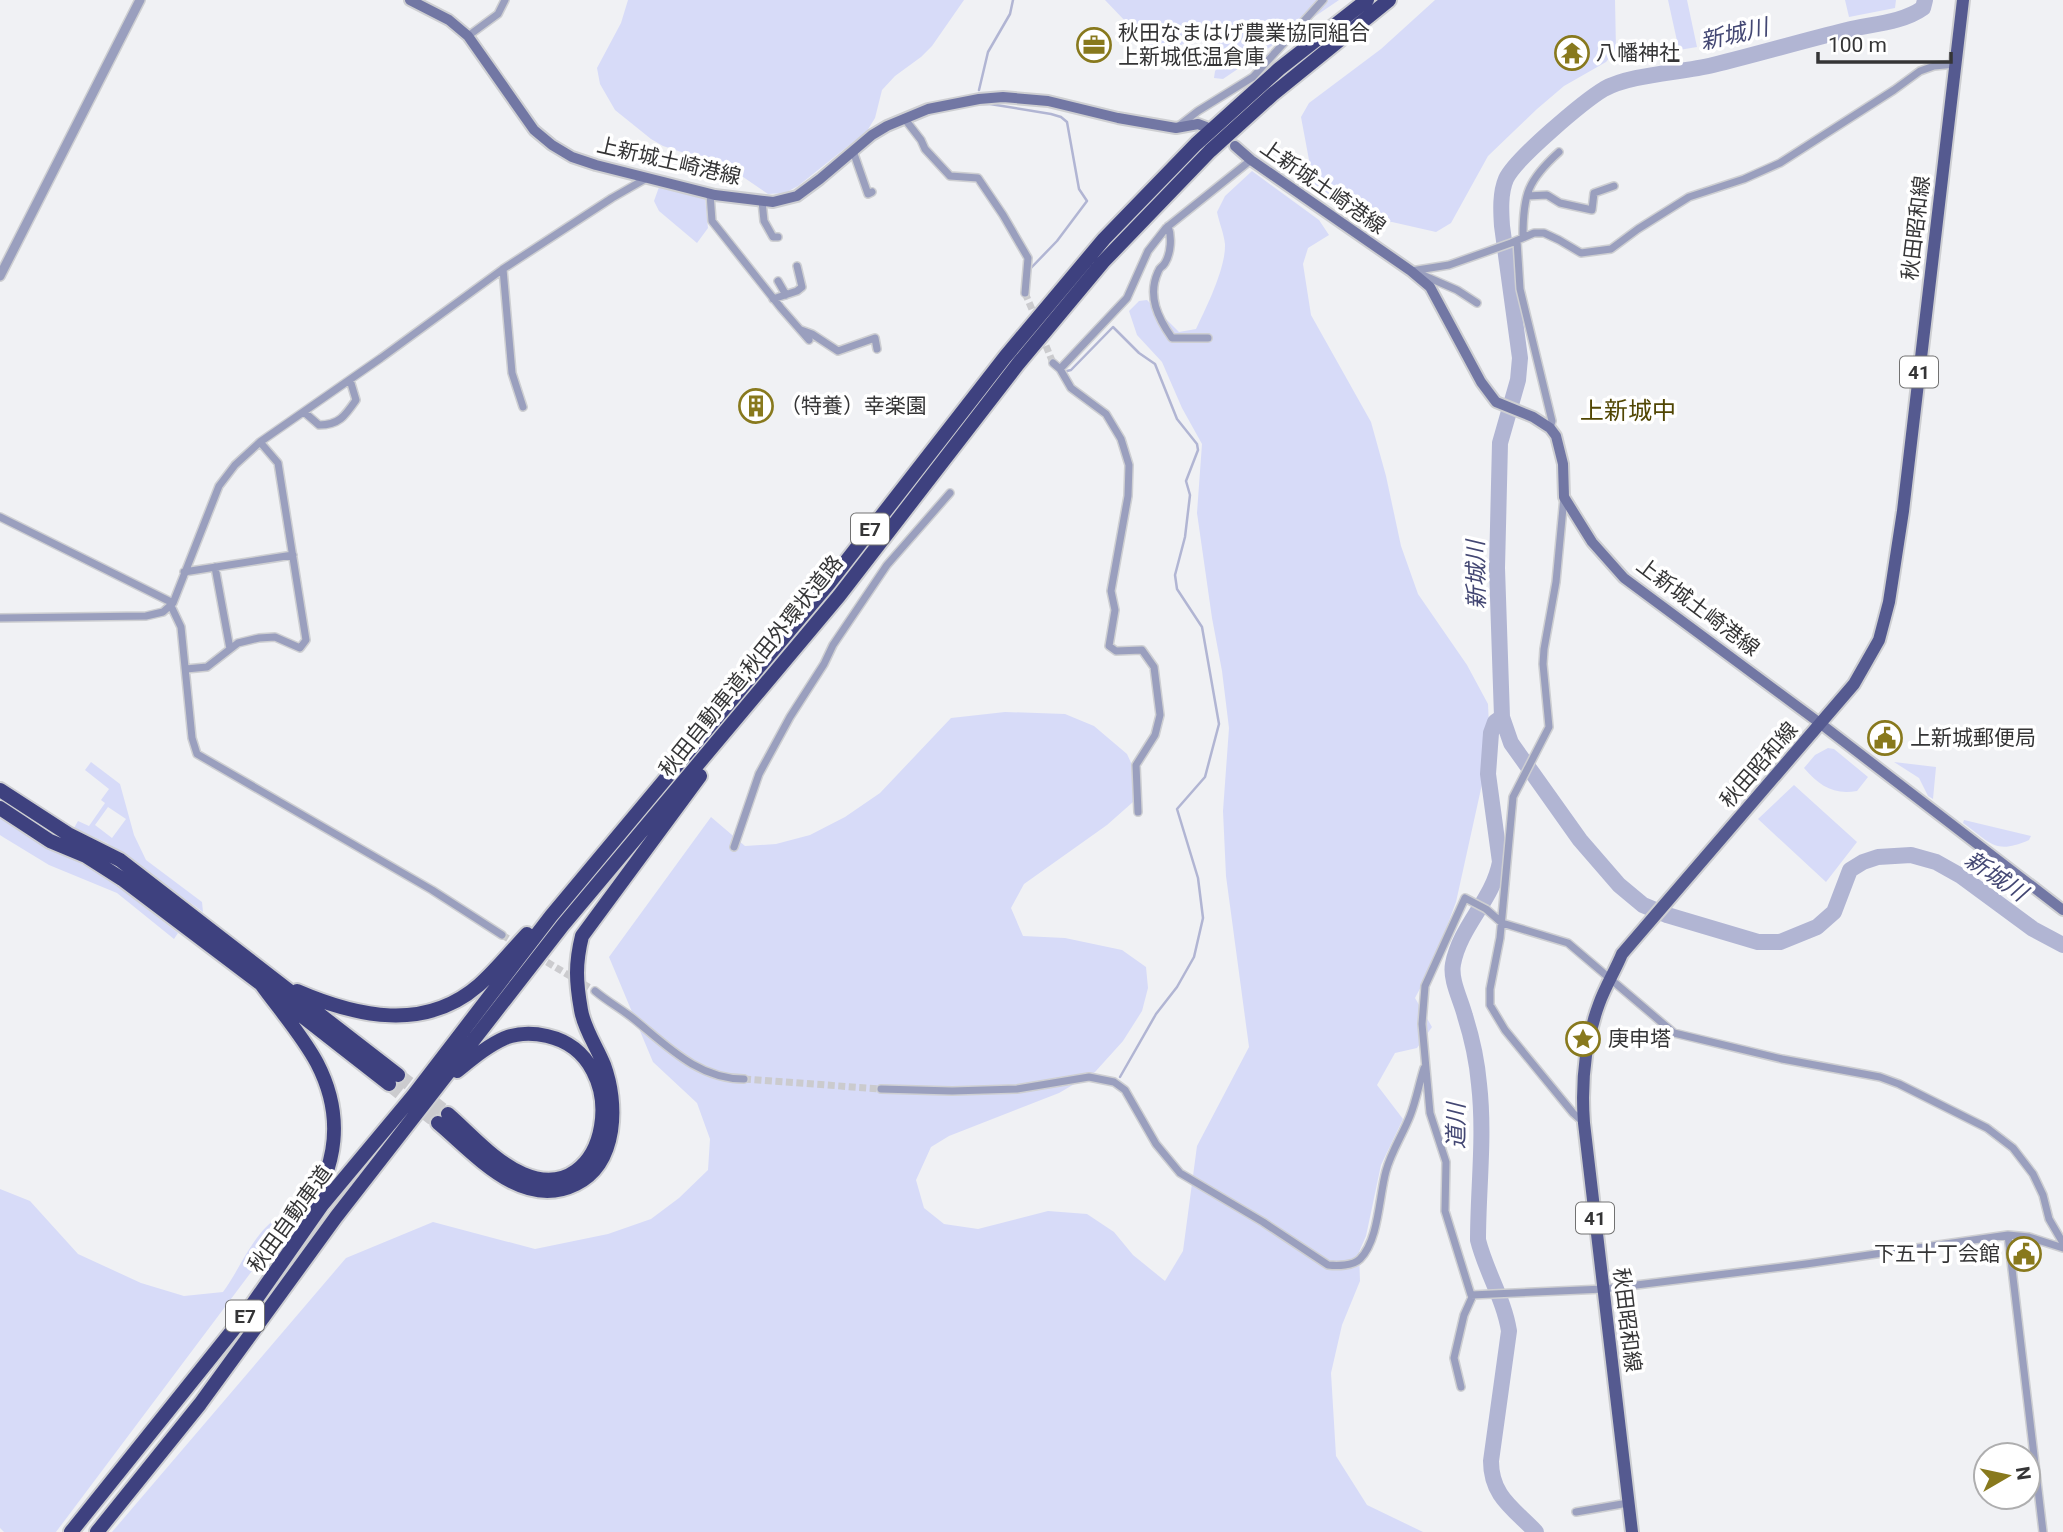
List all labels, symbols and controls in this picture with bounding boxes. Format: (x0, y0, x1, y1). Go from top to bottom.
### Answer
water label: 新城川 (1697, 13, 1774, 55)
place label: 秋田なまはげ農業協同組合 上新城低温倉庫 (1118, 21, 1370, 69)
scale bar (1818, 21, 1951, 65)
office icon: 秋田なまはげ農業協同組合 上新城低温倉庫 (1075, 26, 1113, 64)
text: 100 m (1828, 33, 1887, 57)
temple icon: 八幡神社 (1553, 34, 1591, 72)
place label: 八幡神社 (1596, 41, 1680, 65)
street label: 上新城土崎港線 (595, 133, 743, 189)
street label: 上新城土崎港線 (1256, 135, 1390, 239)
street label: 秋田昭和線 (1898, 174, 1934, 282)
road number: 41 (1900, 356, 1938, 388)
building icon: （特養）幸楽園 (737, 387, 775, 425)
place label: （特養）幸楽園 (780, 394, 927, 418)
district label: 上新城中 (1580, 397, 1676, 425)
road number: E7 (851, 514, 889, 544)
water label: 新城川 (1462, 537, 1491, 610)
street label: 秋田自動車道;秋田外環状道路 (654, 551, 848, 781)
street label: 上新城土崎港線 (1632, 553, 1764, 661)
street label: 秋田昭和線 (1716, 718, 1802, 812)
public building icon: 上新城郵便局 (1866, 719, 1904, 757)
place label: 上新城郵便局 (1910, 726, 2036, 750)
water label: 新城川 (1960, 846, 2034, 909)
place icon: 庚申塔 (1564, 1020, 1602, 1058)
place label: 庚申塔 (1608, 1027, 1671, 1051)
water label: 道川 (1443, 1100, 1470, 1149)
street label: 秋田自動車道 (243, 1161, 337, 1277)
road number: 41 (1576, 1202, 1614, 1234)
public building icon: 下五十丁会館 (2005, 1235, 2043, 1273)
place label: 下五十丁会館 (1874, 1242, 2000, 1266)
street label: 秋田昭和線 (1609, 1266, 1645, 1374)
road number: E7 (226, 1300, 264, 1332)
north arrow (1972, 1441, 2042, 1511)
text: N (2011, 1465, 2036, 1482)

